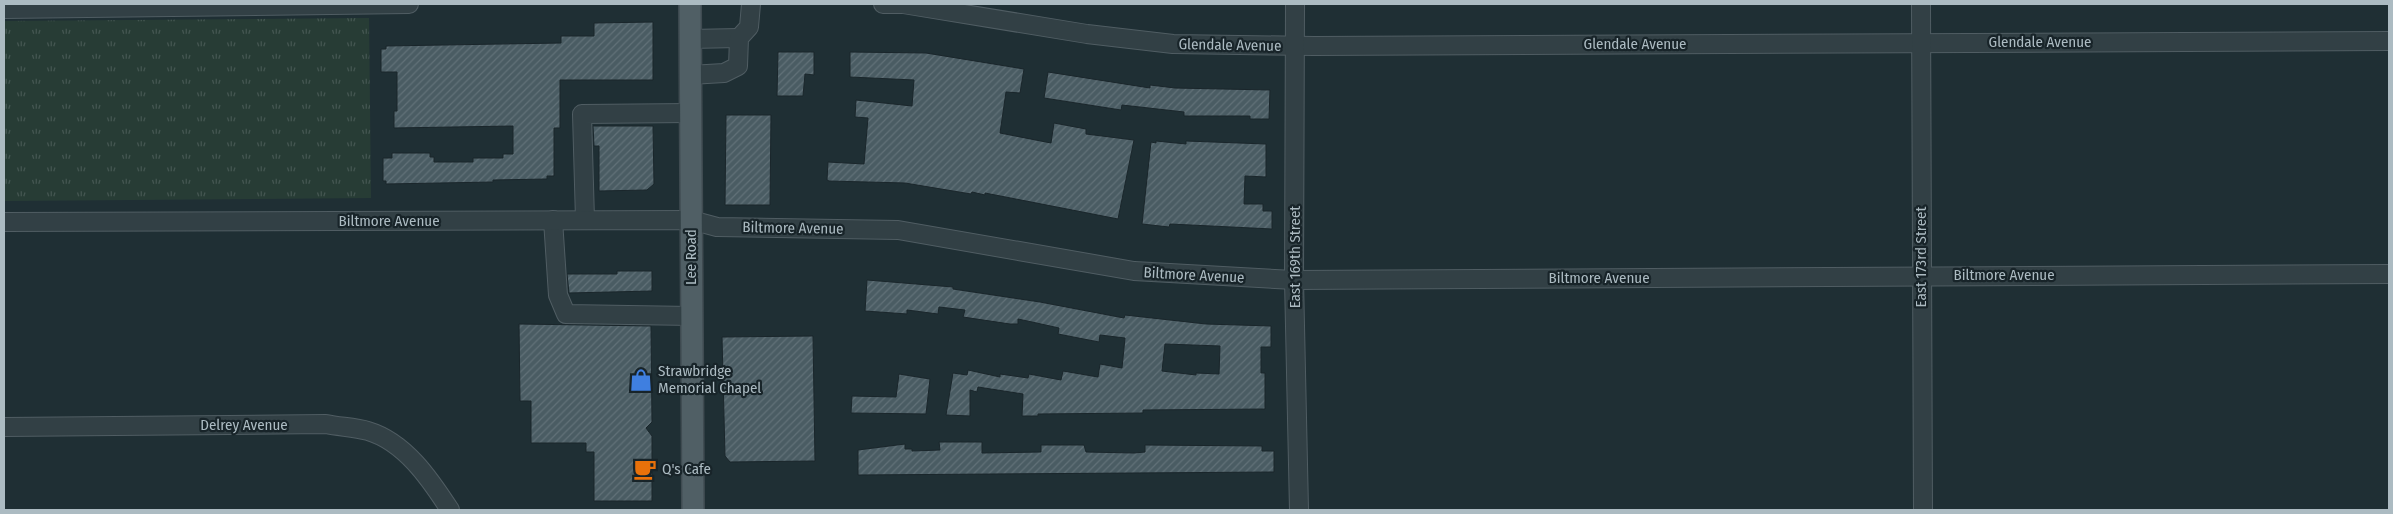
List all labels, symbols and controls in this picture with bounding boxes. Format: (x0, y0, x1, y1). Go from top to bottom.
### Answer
street label: Glendale Avenue (1989, 33, 2091, 51)
street label: Glendale Avenue (1178, 35, 1282, 55)
street label: Glendale Avenue (1584, 35, 1686, 53)
street label: East 169th Street (1286, 206, 1304, 308)
street label: East 173rd Street (1912, 207, 1930, 307)
street label: Biltmore Avenue (338, 212, 440, 230)
street label: Biltmore Avenue (742, 218, 844, 238)
street label: Lee Road (682, 229, 700, 285)
street label: Biltmore Avenue (1143, 263, 1245, 287)
street label: Biltmore Avenue (1953, 266, 2055, 284)
street label: Biltmore Avenue (1548, 269, 1650, 287)
place label: Strawbridge Memorial Chapel (658, 362, 761, 397)
shop icon: Strawbridge Memorial Chapel (628, 367, 654, 393)
street label: Delrey Avenue (200, 416, 288, 434)
cafe icon: Q's Cafe (632, 456, 658, 482)
place label: Q's Cafe (662, 460, 711, 478)

